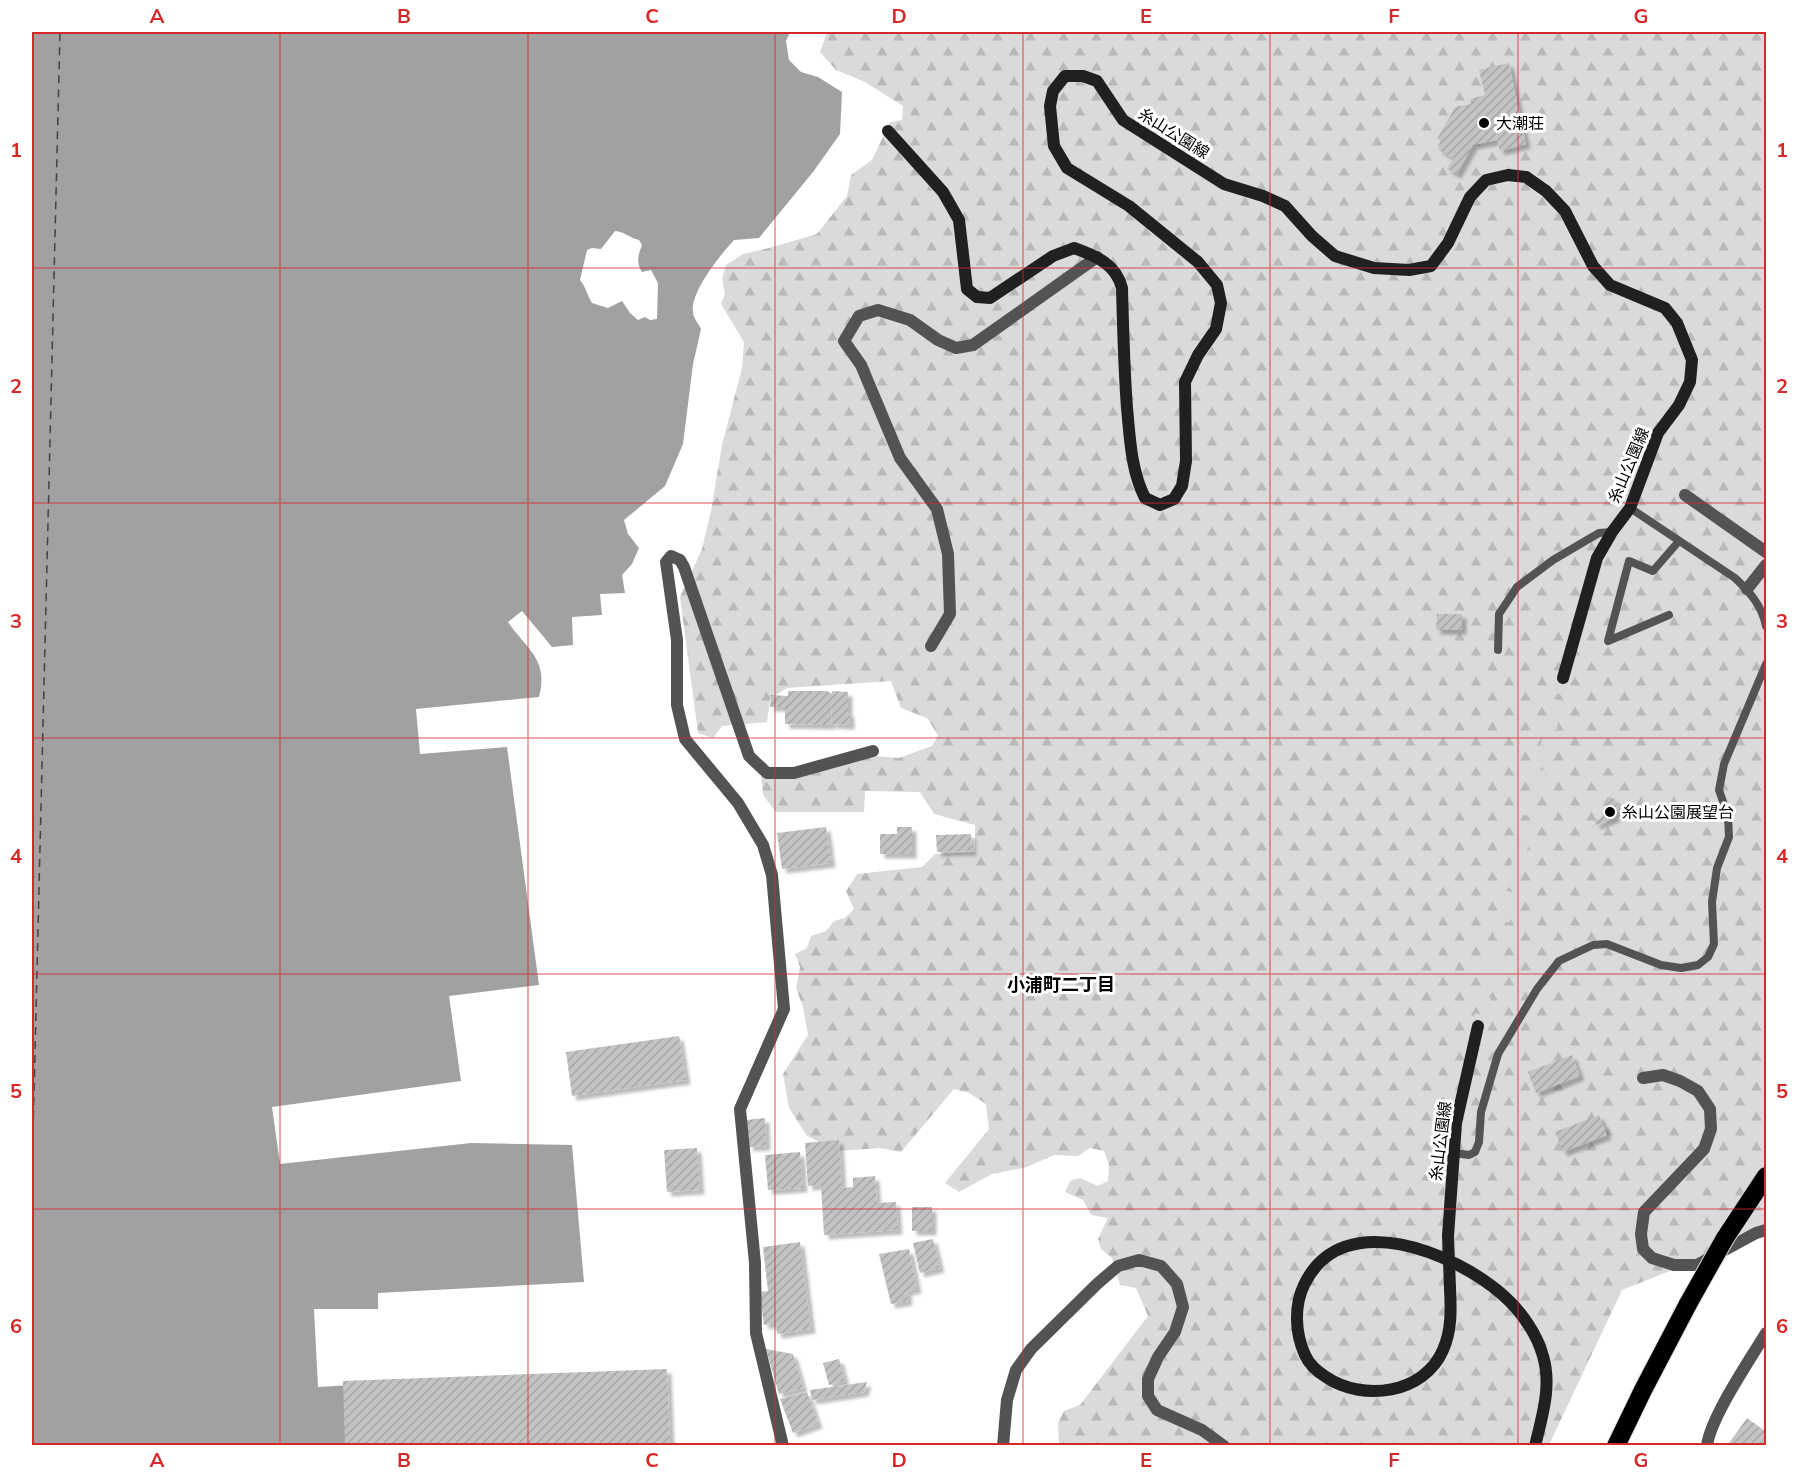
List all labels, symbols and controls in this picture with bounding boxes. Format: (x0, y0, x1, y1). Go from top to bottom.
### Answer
text: A (150, 3, 165, 28)
text: B (397, 3, 411, 28)
text: C (645, 3, 659, 28)
text: D (891, 3, 907, 28)
text: E (1140, 3, 1152, 28)
text: F (1388, 3, 1400, 28)
text: G (1634, 3, 1648, 28)
street label: 糸山公園線 (1135, 103, 1213, 163)
place label: 大潮荘 (1496, 113, 1544, 133)
marker: 大潮荘 (1477, 116, 1491, 130)
text: 1 (10, 137, 22, 162)
text: 1 (1776, 137, 1788, 162)
text: 2 (10, 373, 22, 398)
text: 2 (1776, 373, 1788, 398)
street label: 糸山公園線 (1603, 424, 1653, 506)
text: 3 (10, 608, 22, 633)
text: 3 (1776, 608, 1788, 633)
place label: 糸山公園展望台 (1622, 802, 1734, 822)
marker: 糸山公園展望台 (1603, 805, 1617, 819)
text: 4 (10, 843, 22, 868)
text: 4 (1776, 843, 1788, 868)
district label: 小浦町二丁目 (1007, 973, 1115, 996)
text: 5 (10, 1078, 22, 1103)
text: 5 (1776, 1078, 1788, 1103)
street label: 糸山公園線 (1425, 1100, 1455, 1182)
text: 6 (10, 1313, 22, 1338)
text: 6 (1776, 1313, 1788, 1338)
text: A (150, 1447, 165, 1472)
text: B (397, 1447, 411, 1472)
text: C (645, 1447, 659, 1472)
text: D (891, 1447, 907, 1472)
text: E (1140, 1447, 1152, 1472)
text: F (1388, 1447, 1400, 1472)
text: G (1634, 1447, 1648, 1472)

